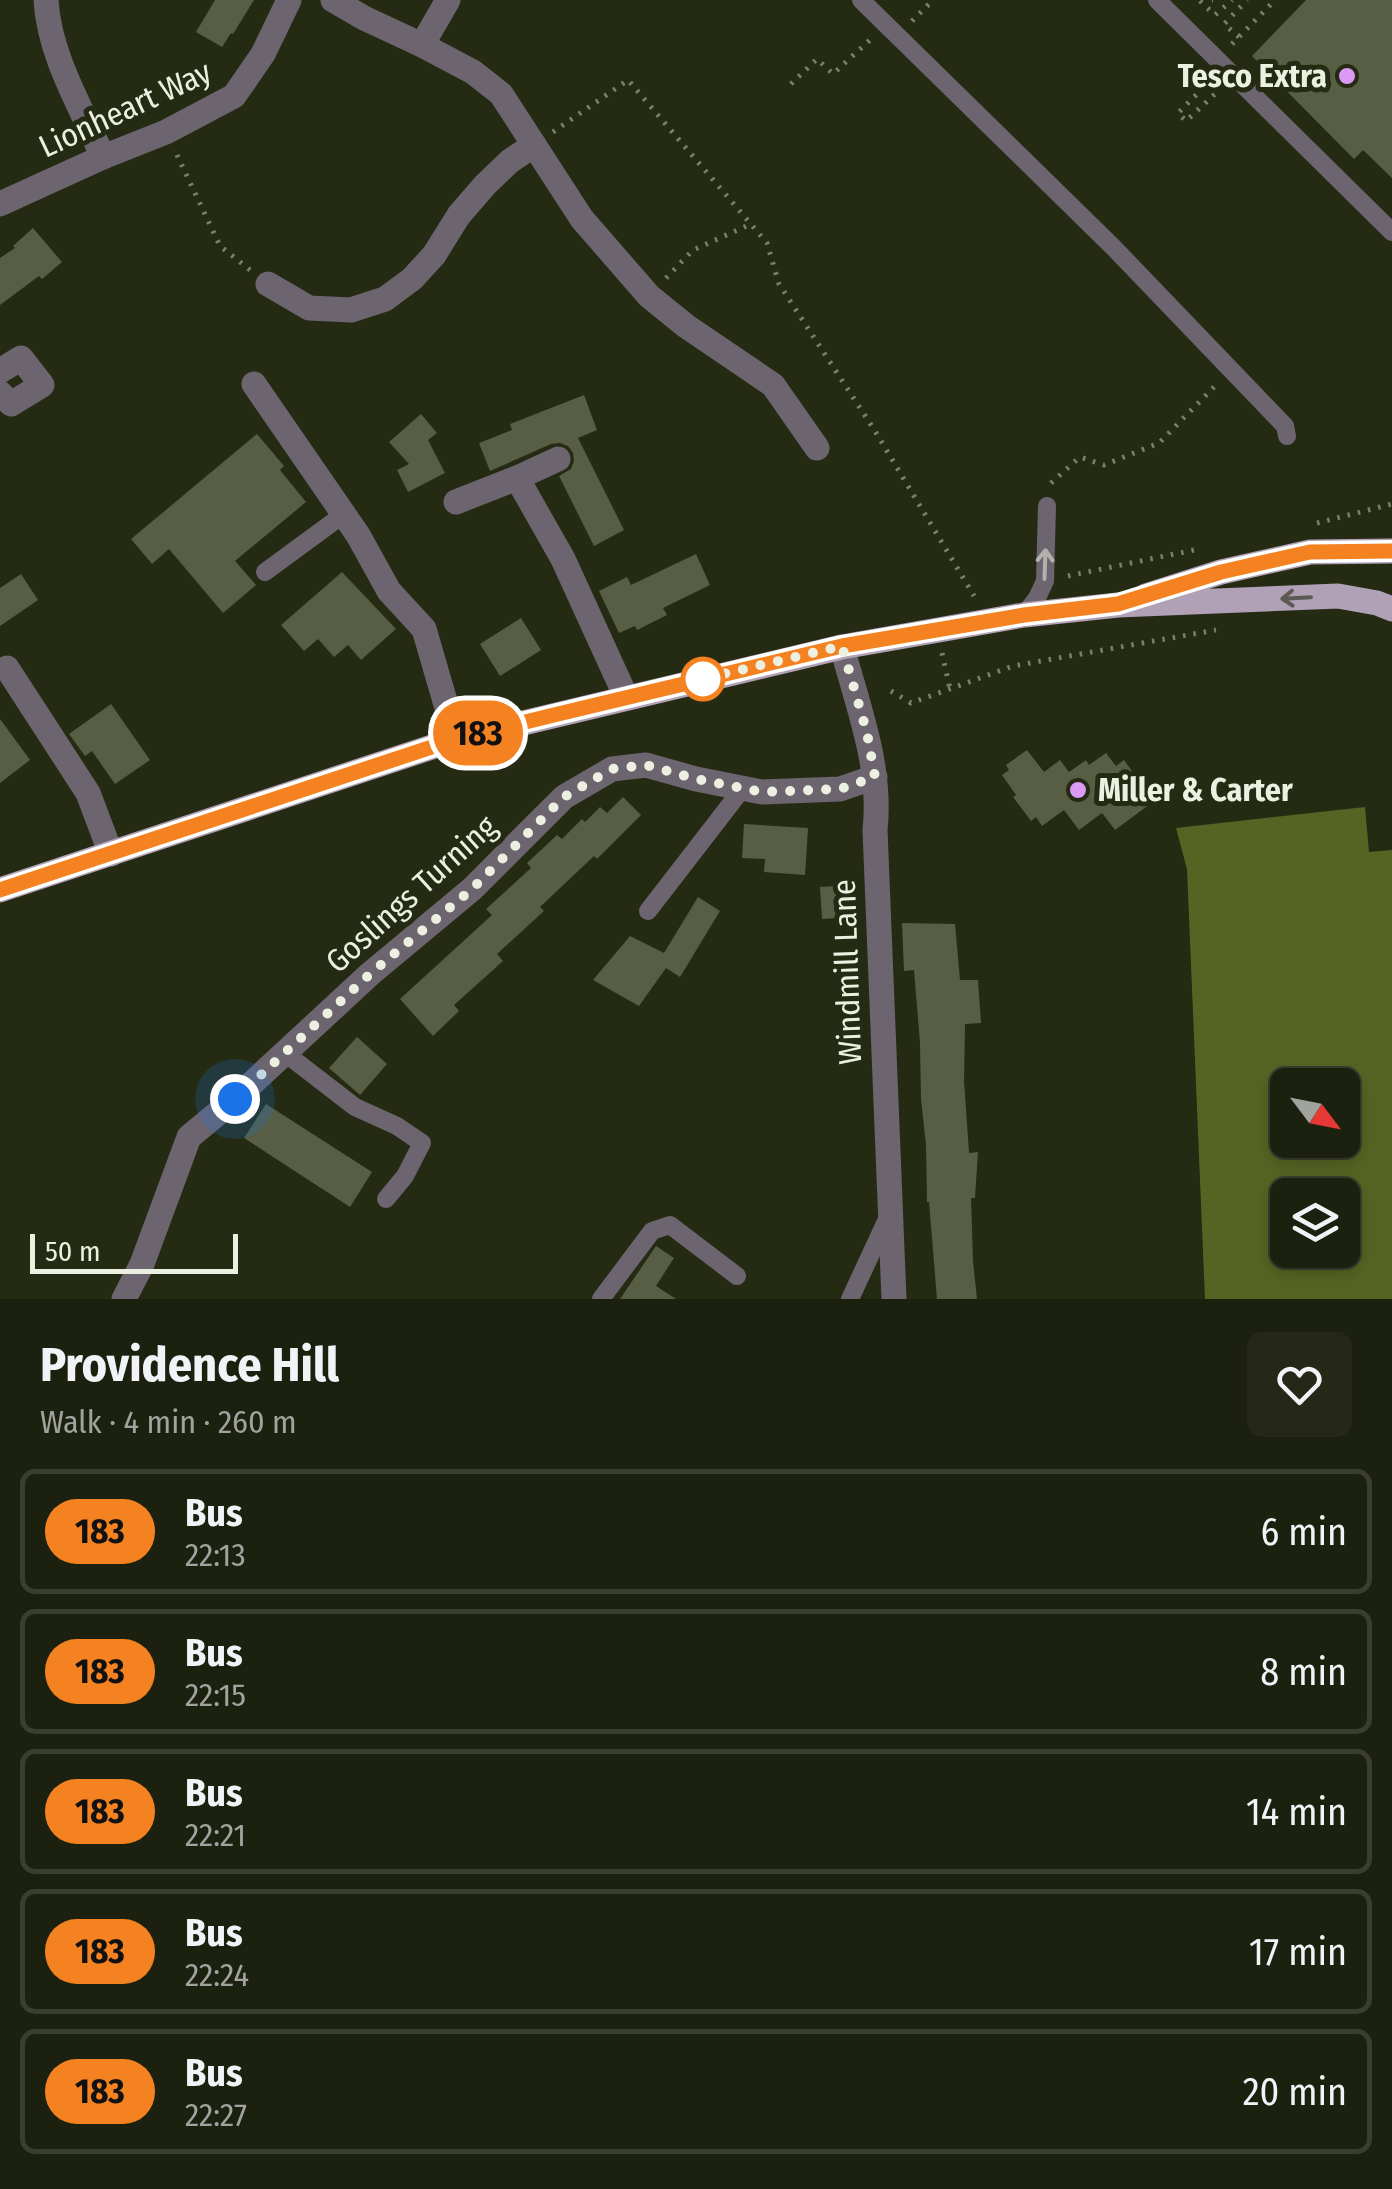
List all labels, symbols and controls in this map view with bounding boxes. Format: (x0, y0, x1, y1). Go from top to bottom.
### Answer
street label: Lionheart Way (33, 52, 218, 165)
place label: Tesco Extra (1178, 57, 1327, 95)
marker: Tesco Extra (1336, 65, 1358, 87)
one-way arrow (1036, 548, 1055, 580)
one-way arrow (1281, 589, 1313, 608)
unlabelled marker (682, 658, 724, 700)
line badge: 183 (420, 700, 536, 766)
text: 183 (453, 712, 503, 754)
place label: Miller & Carter (1098, 771, 1293, 809)
marker: Miller & Carter (1067, 779, 1089, 801)
street label: Goslings Turning (318, 807, 504, 981)
street label: Windmill Lane (825, 879, 869, 1065)
north arrow (1270, 1068, 1360, 1158)
map controls (1270, 1068, 1360, 1268)
your location (210, 1074, 260, 1124)
button: layers (1270, 1178, 1360, 1268)
scale bar (30, 1229, 238, 1274)
text: 50 m (45, 1235, 101, 1268)
button: heart (1247, 1332, 1352, 1437)
text: Providence Hill (40, 1336, 339, 1394)
text: Walk · 4 min · 260 m (40, 1403, 297, 1441)
text: Bus (185, 1490, 243, 1536)
text: 6 min (1260, 1509, 1347, 1555)
text: 183 (75, 1510, 125, 1552)
text: 22:13 (185, 1536, 246, 1574)
text: Bus (185, 1630, 243, 1676)
text: 8 min (1260, 1649, 1347, 1695)
text: 183 (75, 1650, 125, 1692)
text: 22:15 (185, 1676, 246, 1714)
text: Bus (185, 1770, 243, 1816)
text: 14 min (1246, 1789, 1347, 1835)
text: 183 (75, 1790, 125, 1832)
text: 22:21 (185, 1816, 246, 1854)
text: Bus (185, 1910, 243, 1956)
text: 17 min (1249, 1929, 1347, 1975)
text: 183 (75, 1930, 125, 1972)
text: 22:24 (185, 1956, 249, 1994)
text: Bus (185, 2050, 243, 2096)
text: 20 min (1243, 2069, 1347, 2115)
text: 183 (75, 2070, 125, 2112)
text: 22:27 (185, 2096, 247, 2134)

